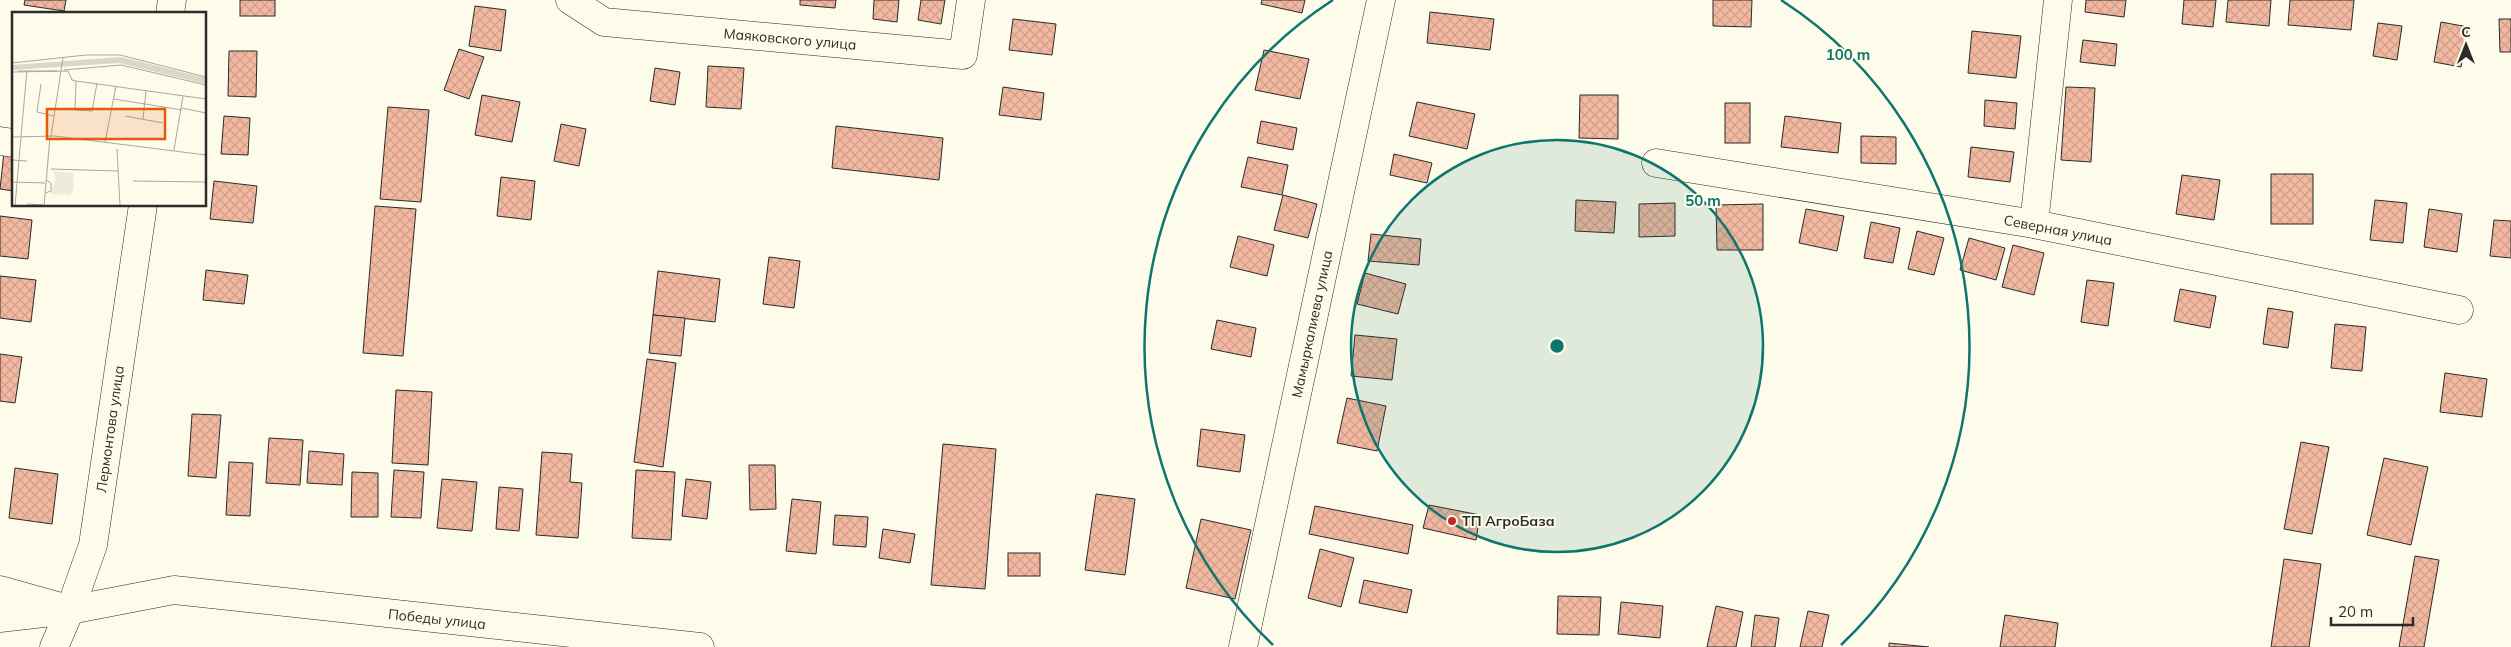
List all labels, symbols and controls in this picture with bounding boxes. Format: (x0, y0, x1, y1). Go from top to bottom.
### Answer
inset map (12, 12, 206, 206)
north arrow (2441, 20, 2491, 70)
text: С (2461, 23, 2471, 41)
street label: Маяковского улица (723, 24, 857, 54)
text: 100 m (1826, 45, 1870, 64)
text: 50 m (1685, 191, 1721, 210)
street label: Северная улица (2002, 211, 2114, 249)
street label: Мамыркалиева улица (1288, 249, 1336, 399)
centre of rings (1548, 337, 1566, 355)
street label: Лермонтова улица (92, 364, 128, 494)
place label: ТП АгроБаза (1462, 512, 1555, 530)
marker: ТП АгроБаза (1446, 515, 1458, 527)
scale bar (2331, 594, 2414, 626)
text: 20 m (2338, 602, 2373, 621)
street label: Победы улица (387, 605, 487, 633)

